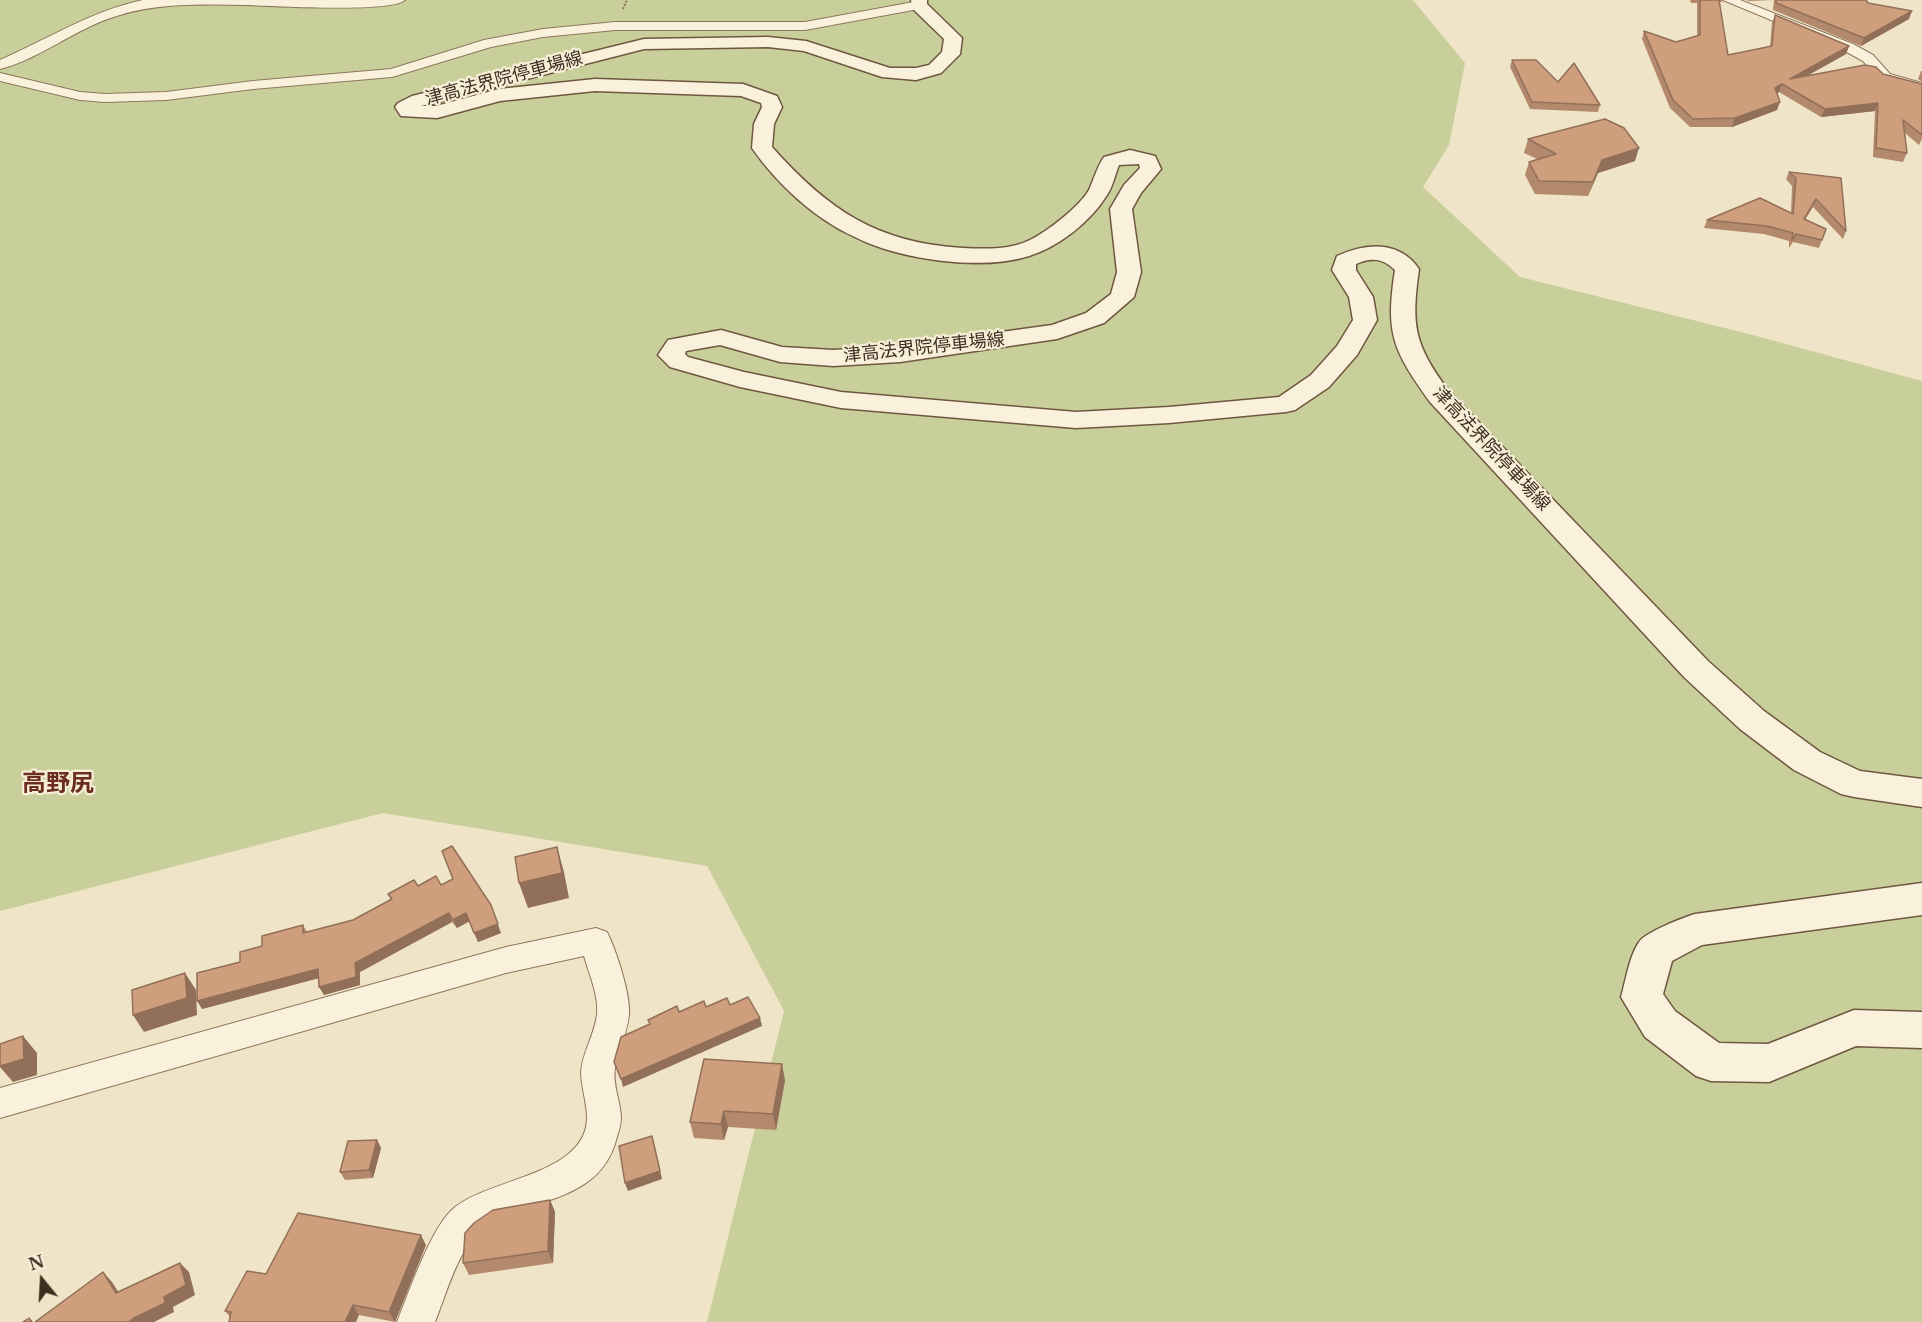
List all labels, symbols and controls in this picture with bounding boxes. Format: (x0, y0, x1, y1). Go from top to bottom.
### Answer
street label: 津高法界院停車場線 (423, 48, 585, 110)
street label: 津高法界院停車場線 (842, 329, 1006, 367)
street label: 津高法界院停車場線 (1428, 382, 1554, 516)
district label: 高野尻 (22, 770, 94, 798)
north arrow (12, 1250, 72, 1310)
text: N (26, 1251, 47, 1275)

